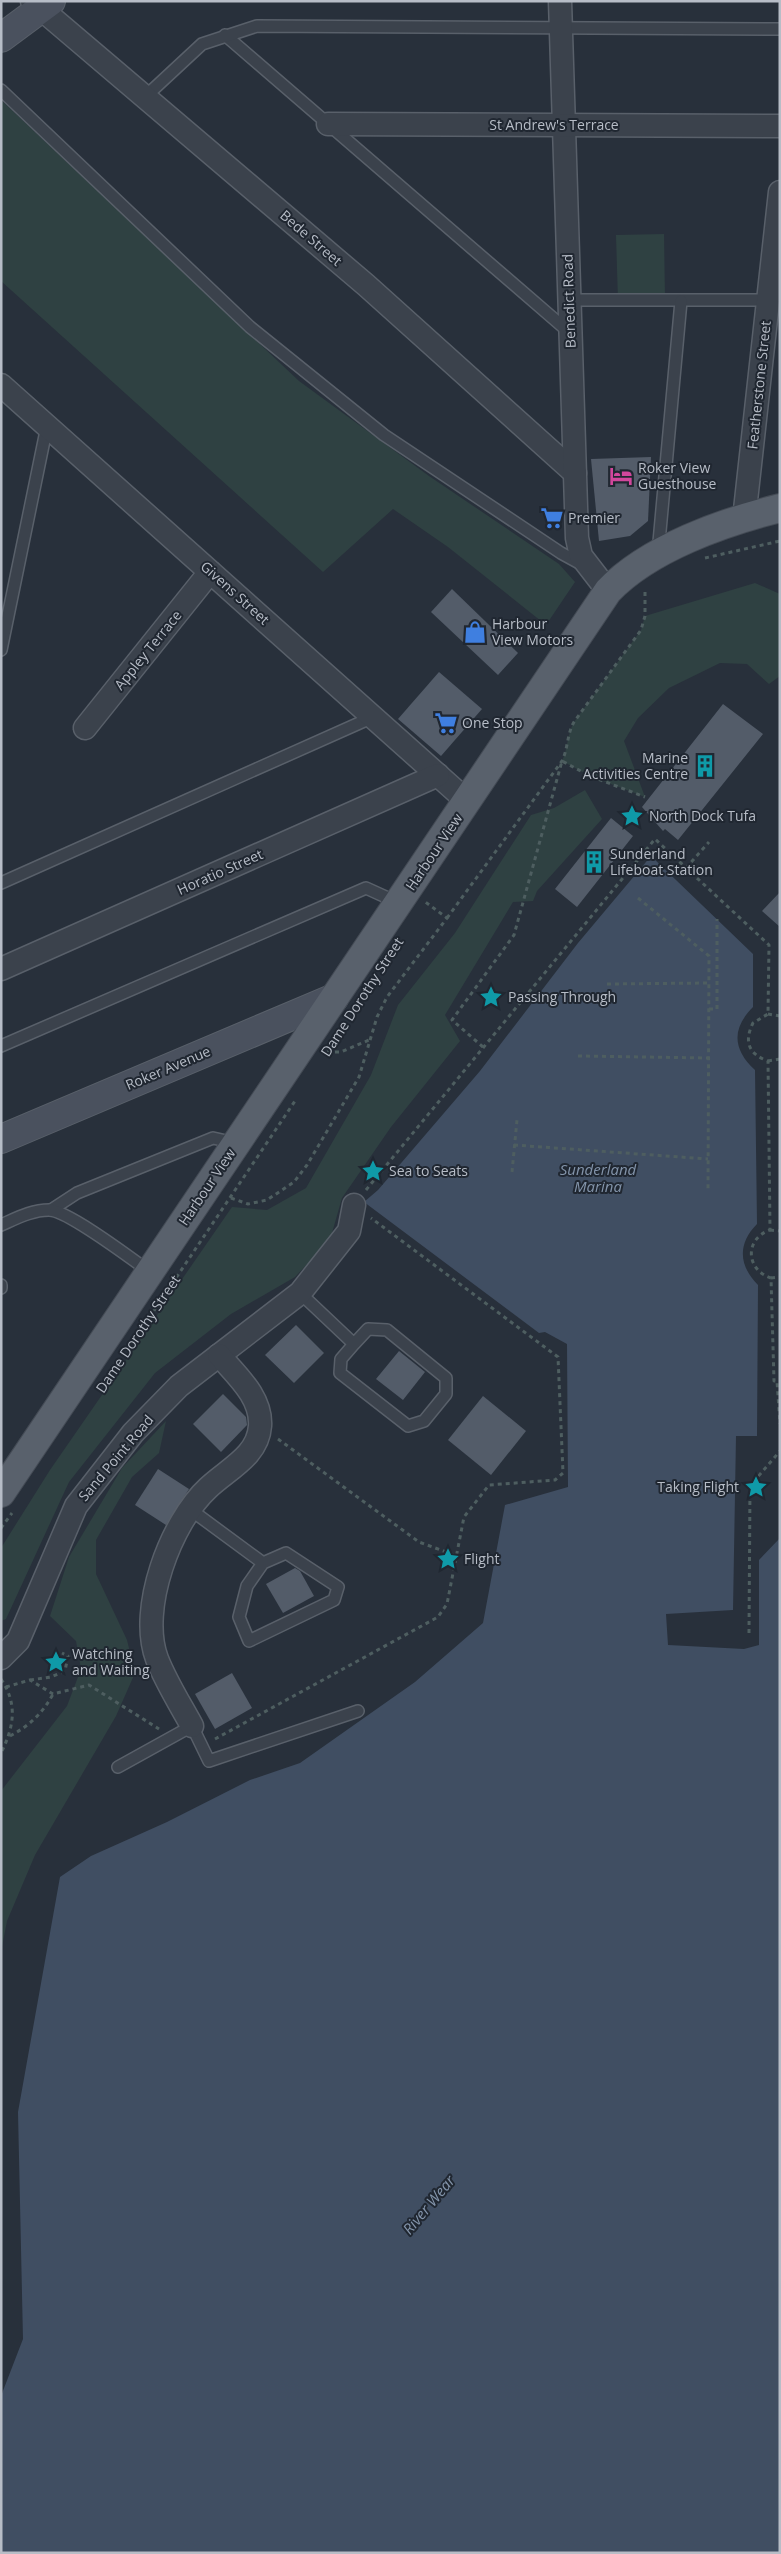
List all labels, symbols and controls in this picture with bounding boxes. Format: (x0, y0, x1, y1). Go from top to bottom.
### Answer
street label: St Andrew's Terrace (489, 115, 619, 134)
street label: Bede Street (276, 205, 346, 270)
street label: Benedict Road (557, 254, 580, 348)
street label: Featherstone Street (742, 320, 775, 450)
place label: Roker View Guesthouse (638, 458, 717, 493)
hotel icon: Roker View Guesthouse (608, 463, 634, 489)
supermarket icon: Premier (539, 505, 565, 531)
place label: Premier (568, 508, 620, 527)
street label: Givens Street (197, 557, 274, 629)
street label: Appley Terrace (110, 606, 186, 694)
place label: Harbour View Motors (492, 614, 573, 649)
shop icon: Harbour View Motors (462, 619, 488, 645)
supermarket icon: One Stop (433, 710, 459, 736)
place label: One Stop (462, 713, 523, 732)
place label: Marine Activities Centre (583, 748, 688, 783)
building icon: Marine Activities Centre (692, 753, 718, 779)
place icon: North Dock Tufa (619, 803, 645, 829)
place label: North Dock Tufa (649, 806, 756, 825)
street label: Harbour View (401, 809, 467, 894)
street label: Horatio Street (174, 844, 266, 899)
place label: Sunderland Lifeboat Station (610, 844, 713, 879)
building icon: Sunderland Lifeboat Station (581, 849, 607, 875)
street label: Dame Dorothy Street (316, 933, 407, 1060)
place icon: Passing Through (478, 984, 504, 1010)
place label: Passing Through (508, 987, 616, 1006)
street label: Roker Avenue (122, 1041, 213, 1094)
street label: Harbour View (174, 1144, 240, 1229)
place icon: Sea to Seats (360, 1158, 386, 1184)
water label: Sunderland Marina (560, 1159, 637, 1196)
place label: Sea to Seats (389, 1161, 468, 1180)
street label: Dame Dorothy Street (91, 1271, 184, 1396)
street label: Sand Point Road (74, 1410, 157, 1505)
place icon: Taking Flight (743, 1474, 769, 1500)
place label: Taking Flight (657, 1477, 739, 1496)
place icon: Flight (435, 1546, 461, 1572)
place label: Flight (464, 1549, 499, 1568)
place label: Watching and Waiting (72, 1644, 150, 1679)
place icon: Watching and Waiting (43, 1649, 69, 1675)
water label: River Wear (398, 2170, 459, 2238)

